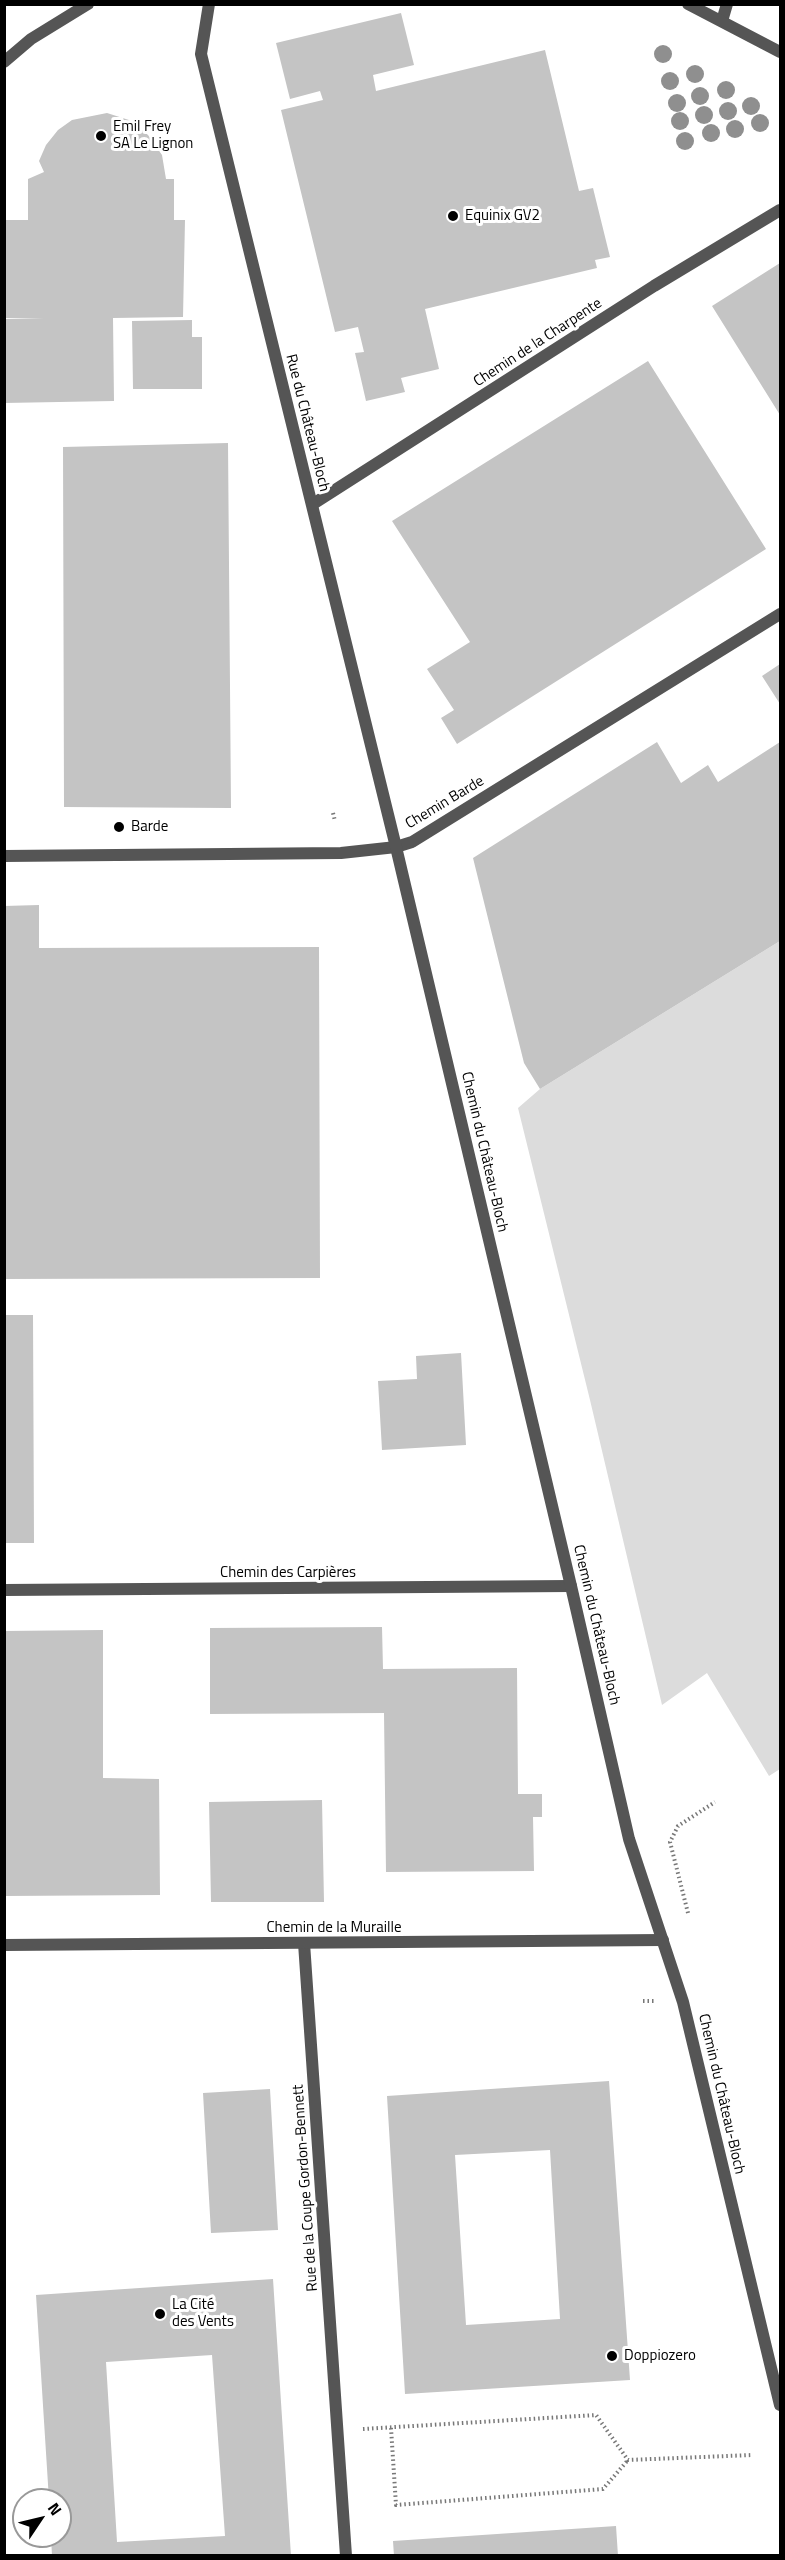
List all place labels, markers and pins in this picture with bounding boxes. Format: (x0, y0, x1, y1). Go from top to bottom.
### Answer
place label: Emil Frey SA Le Lignon (113, 118, 193, 153)
marker: Emil Frey SA Le Lignon (94, 129, 108, 143)
place label: Equinix GV2 (465, 207, 540, 225)
marker: Equinix GV2 (446, 209, 460, 223)
place label: Barde (131, 818, 168, 836)
marker: Barde (112, 820, 126, 834)
place label: La Cité des Vents (172, 2296, 234, 2331)
marker: La Cité des Vents (153, 2307, 167, 2321)
place label: Doppiozero (624, 2347, 696, 2365)
marker: Doppiozero (605, 2349, 619, 2363)

